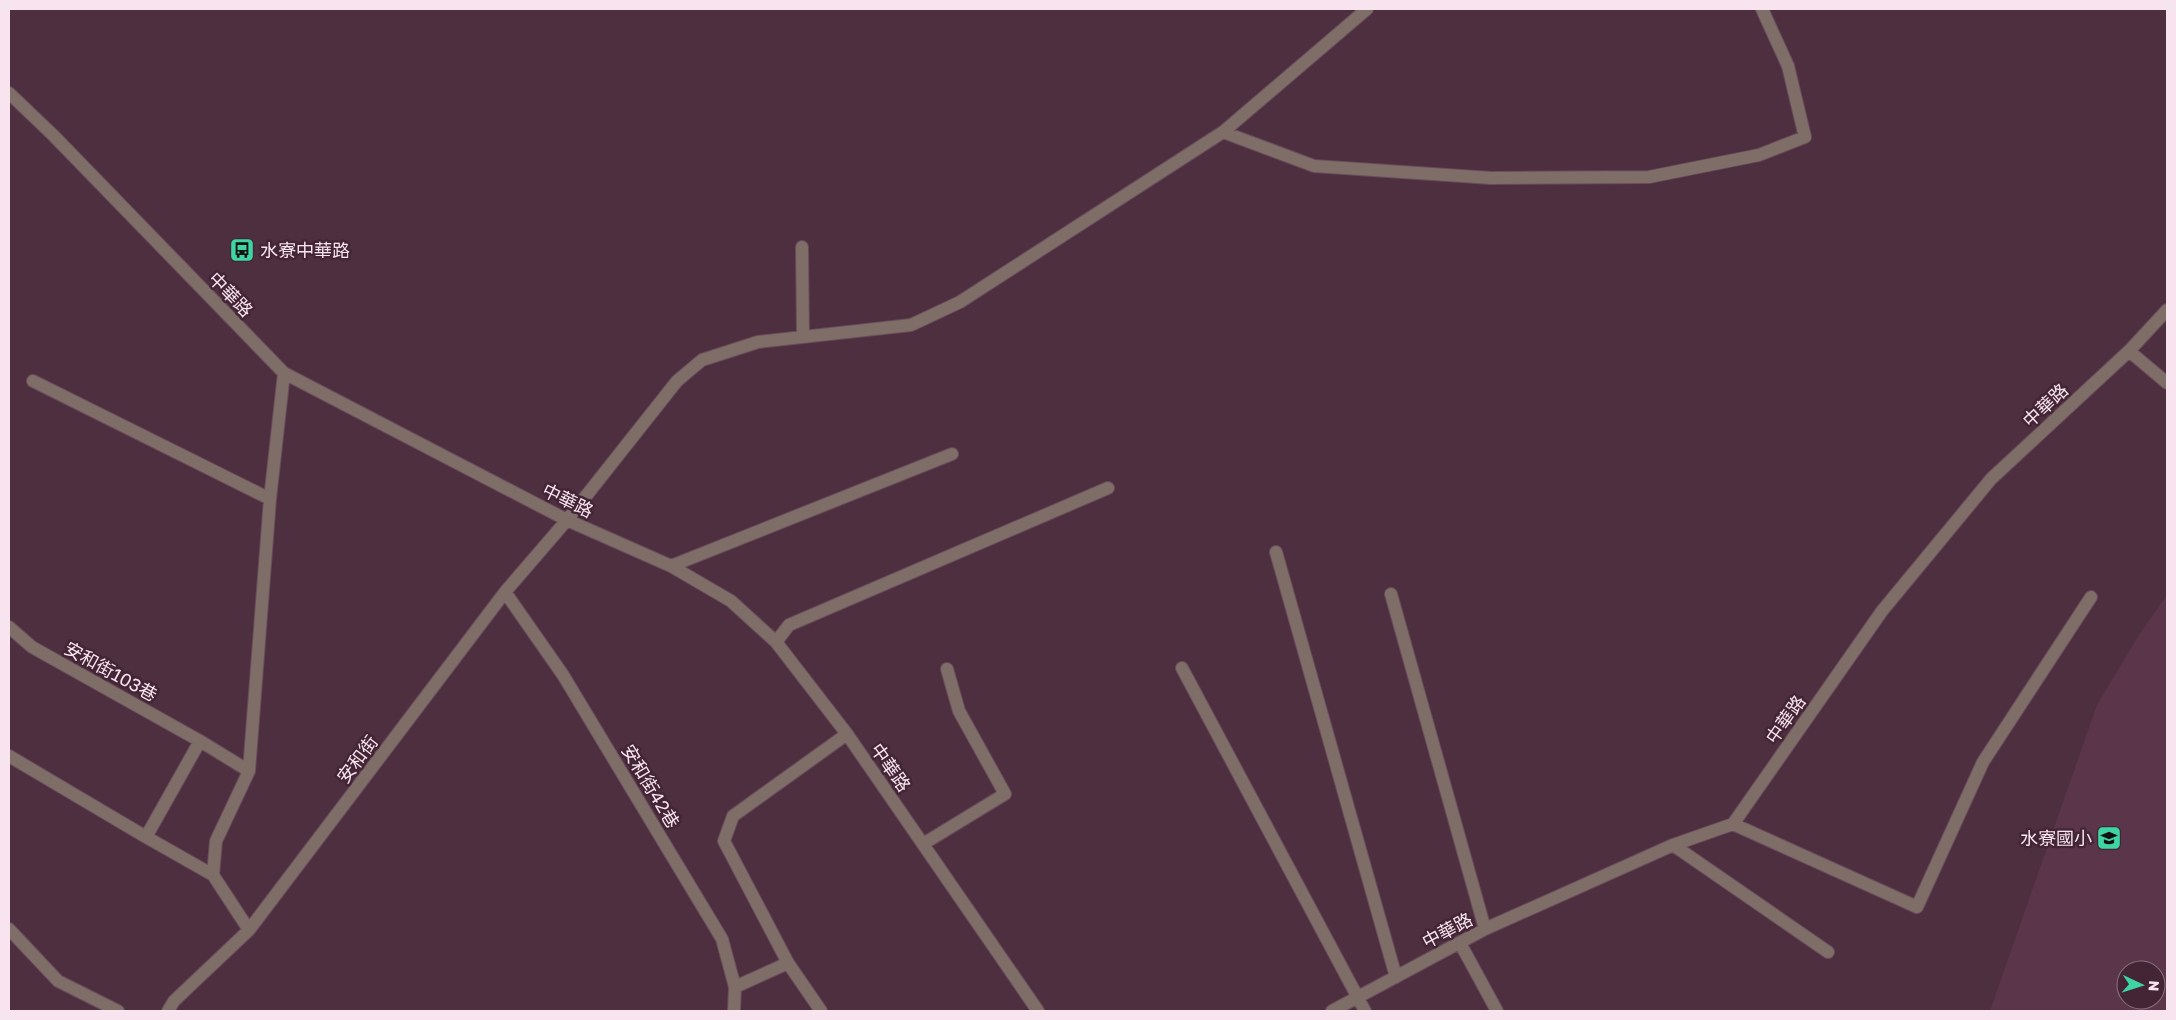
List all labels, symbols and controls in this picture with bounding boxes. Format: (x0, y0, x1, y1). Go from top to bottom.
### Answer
bus stop icon: 水寮中華路 (229, 237, 255, 263)
place label: 水寮中華路 (260, 239, 350, 261)
street label: 中華路 (204, 267, 258, 321)
street label: 中華路 (2018, 379, 2072, 431)
street label: 中華路 (539, 478, 597, 522)
street label: 安和街103巷 (61, 637, 161, 705)
street label: 中華路 (1761, 691, 1809, 747)
street label: 安和街 (332, 731, 382, 787)
street label: 中華路 (867, 739, 915, 795)
street label: 安和街42巷 (618, 740, 684, 832)
school or university icon: 水寮國小 (2096, 825, 2122, 851)
place label: 水寮國小 (2020, 827, 2092, 849)
street label: 中華路 (1418, 908, 1476, 952)
north arrow (2116, 960, 2166, 1010)
text: N (2146, 980, 2163, 992)

